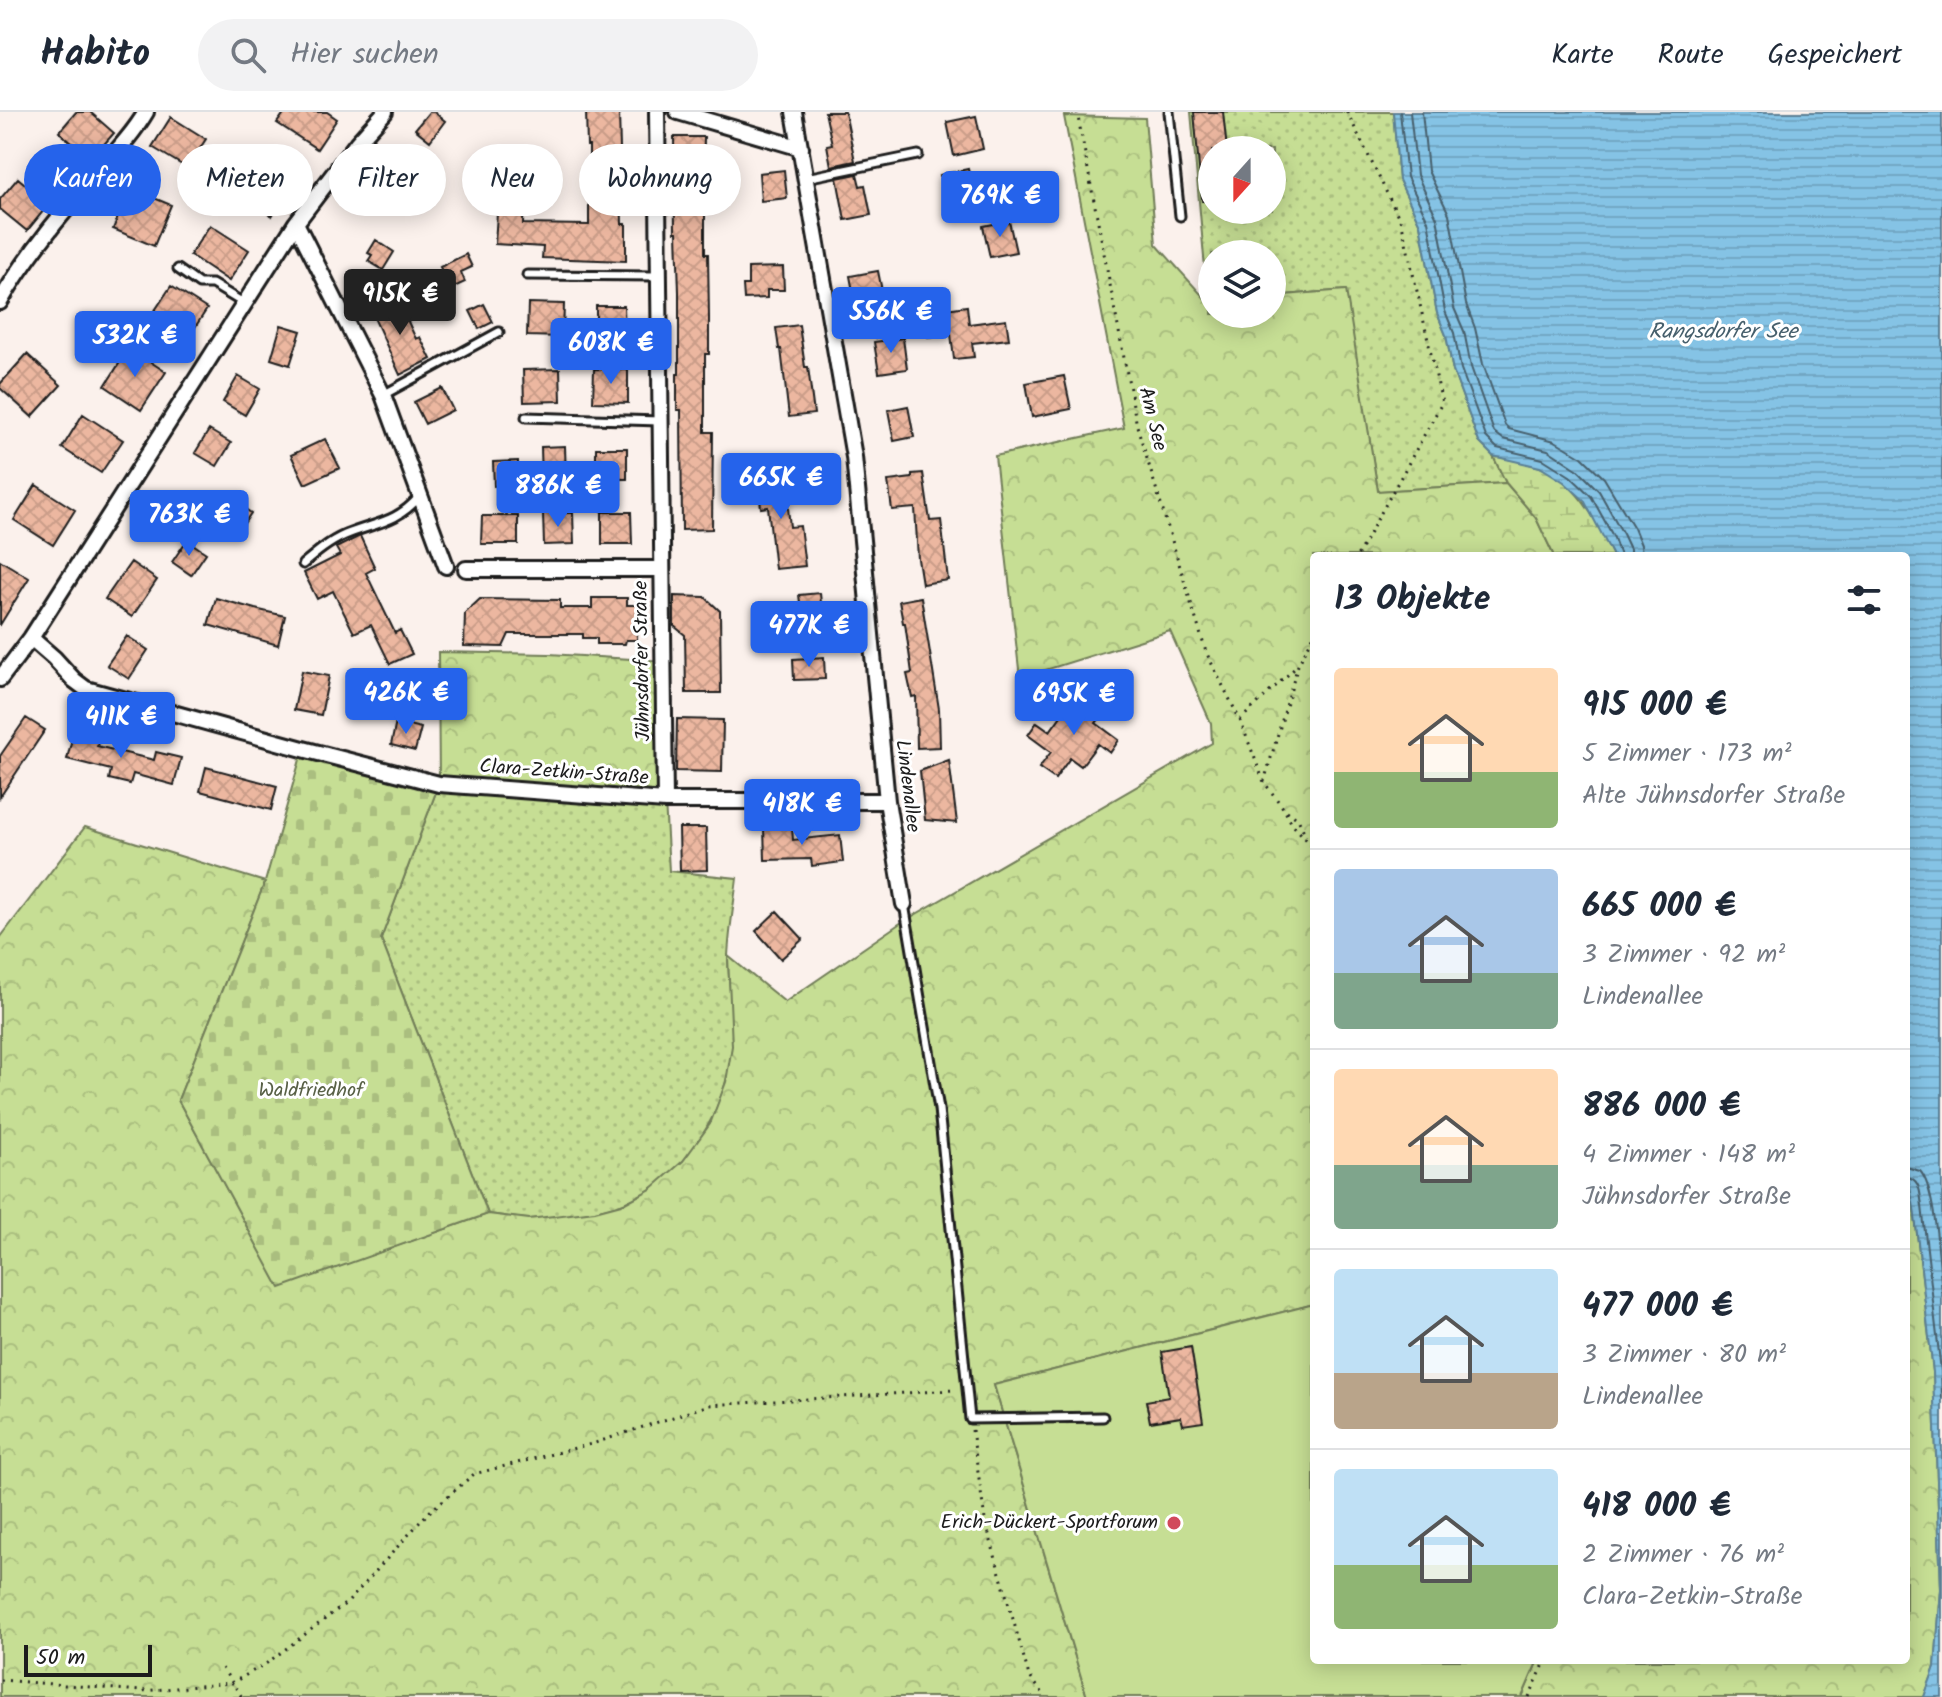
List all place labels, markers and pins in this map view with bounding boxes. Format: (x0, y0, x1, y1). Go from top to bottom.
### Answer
pin: 769K € (935, 171, 1065, 239)
pin: 915K € (335, 269, 465, 337)
pin: 556K € (826, 287, 956, 355)
pin: 532K € (70, 311, 200, 379)
pin: 608K € (546, 318, 676, 386)
pin: 665K € (716, 453, 846, 521)
pin: 886K € (493, 461, 623, 529)
pin: 763K € (124, 490, 254, 558)
pin: 477K € (744, 601, 874, 669)
pin: 426K € (341, 668, 471, 736)
pin: 695K € (1009, 669, 1139, 737)
pin: 411K € (56, 692, 186, 760)
pin: 418K € (737, 779, 867, 847)
place label: Erich-Dückert-Sportforum (940, 1507, 1158, 1539)
marker: Erich-Dückert-Sportforum (1165, 1514, 1183, 1532)

